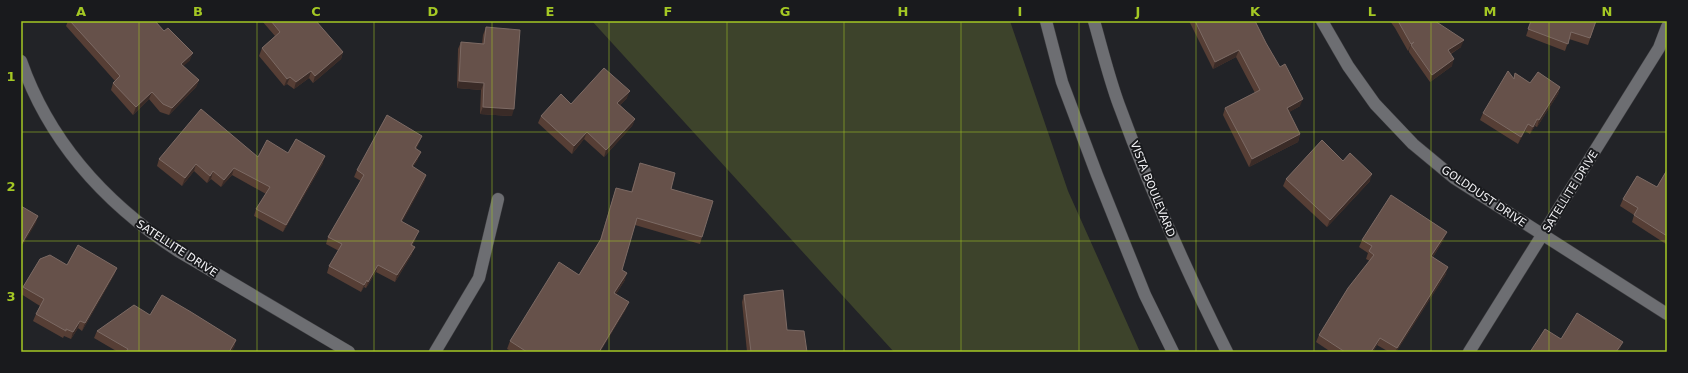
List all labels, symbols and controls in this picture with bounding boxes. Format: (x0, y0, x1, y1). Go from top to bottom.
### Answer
text: A (76, 4, 86, 19)
text: B (193, 4, 203, 19)
text: C (311, 4, 321, 19)
text: D (428, 4, 439, 19)
text: E (546, 4, 554, 19)
text: F (664, 4, 672, 19)
text: G (780, 4, 790, 19)
text: H (898, 4, 908, 19)
text: I (1018, 4, 1022, 19)
text: J (1135, 4, 1140, 19)
text: K (1250, 4, 1261, 19)
text: L (1368, 4, 1376, 19)
text: M (1484, 4, 1496, 19)
text: N (1602, 4, 1612, 19)
text: 1 (6, 69, 16, 84)
street label: VISTA BOULEVARD (1127, 139, 1178, 239)
street label: SATELLITE DRIVE (1540, 148, 1601, 235)
street label: GOLDDUST DRIVE (1439, 163, 1529, 230)
text: 2 (6, 179, 16, 194)
street label: SATELLITE DRIVE (134, 217, 220, 280)
text: 3 (6, 289, 16, 304)

